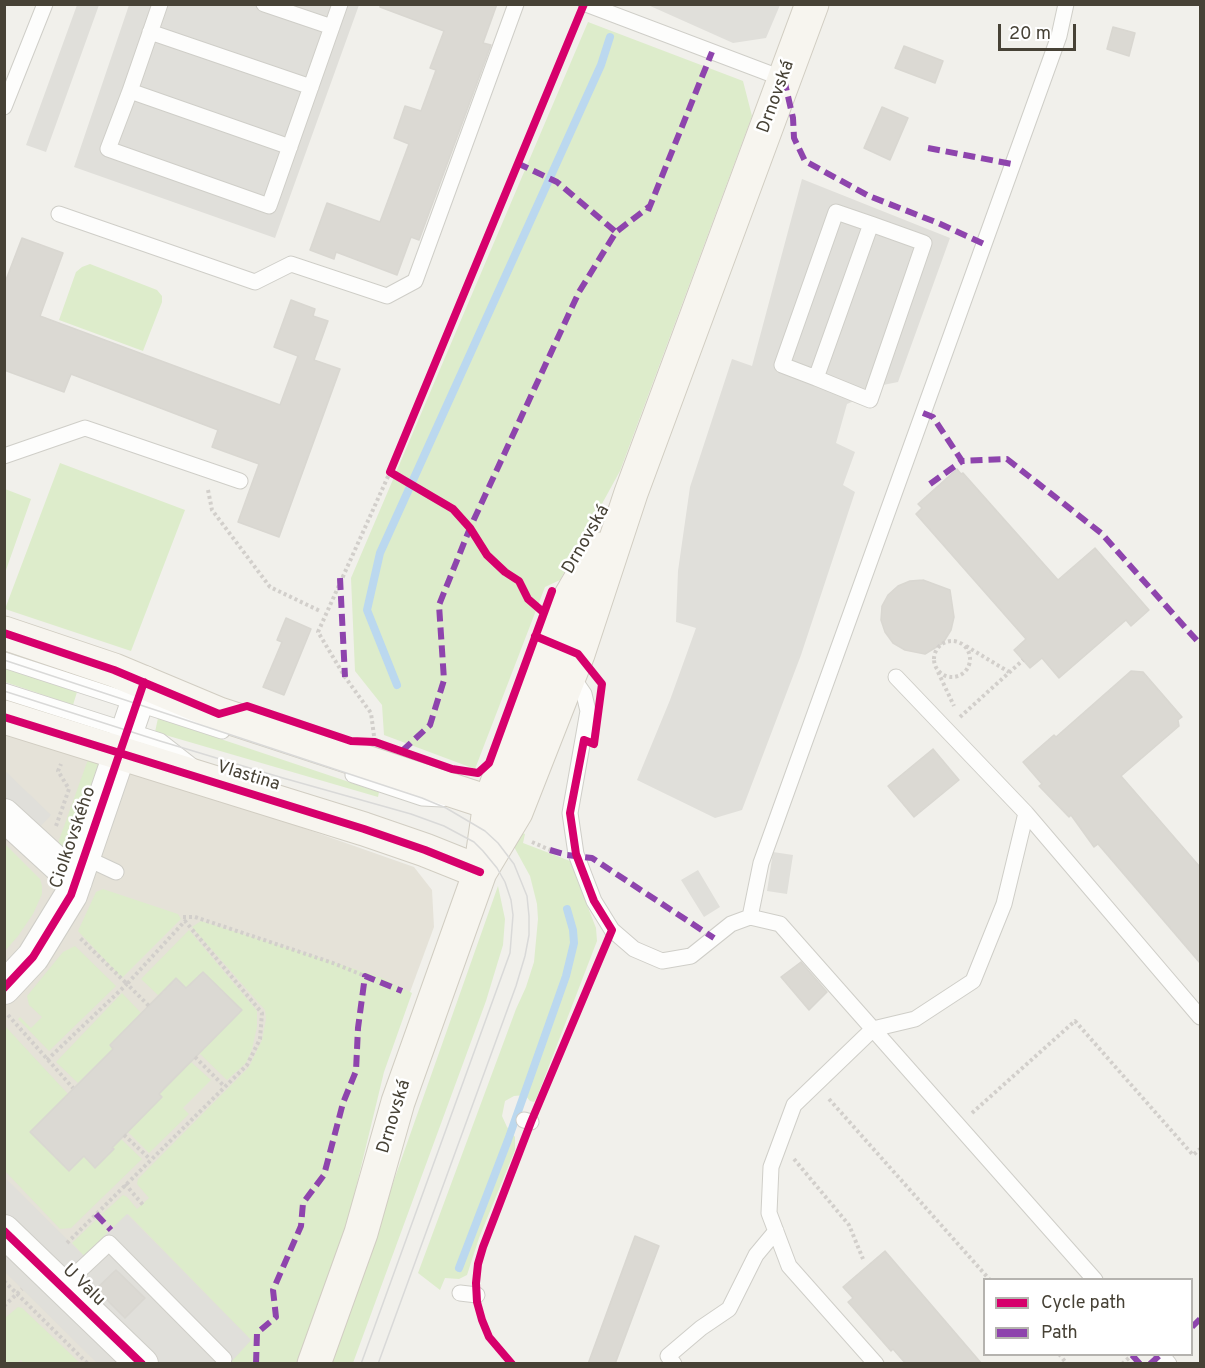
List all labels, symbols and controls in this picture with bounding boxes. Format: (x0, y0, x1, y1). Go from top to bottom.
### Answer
scale bar (1001, 12, 1079, 50)
text: 20 m (1009, 23, 1051, 46)
street label: Drnovská (754, 58, 800, 136)
street label: Drnovská (559, 502, 615, 578)
street label: Vlastina (214, 757, 282, 797)
street label: Ciolkovského (46, 784, 102, 892)
street label: Drnovská (374, 1078, 416, 1156)
street label: U Valu (57, 1260, 109, 1312)
legend (983, 1278, 1193, 1356)
text: Cycle path (1041, 1292, 1126, 1315)
text: Path (1041, 1322, 1078, 1345)

